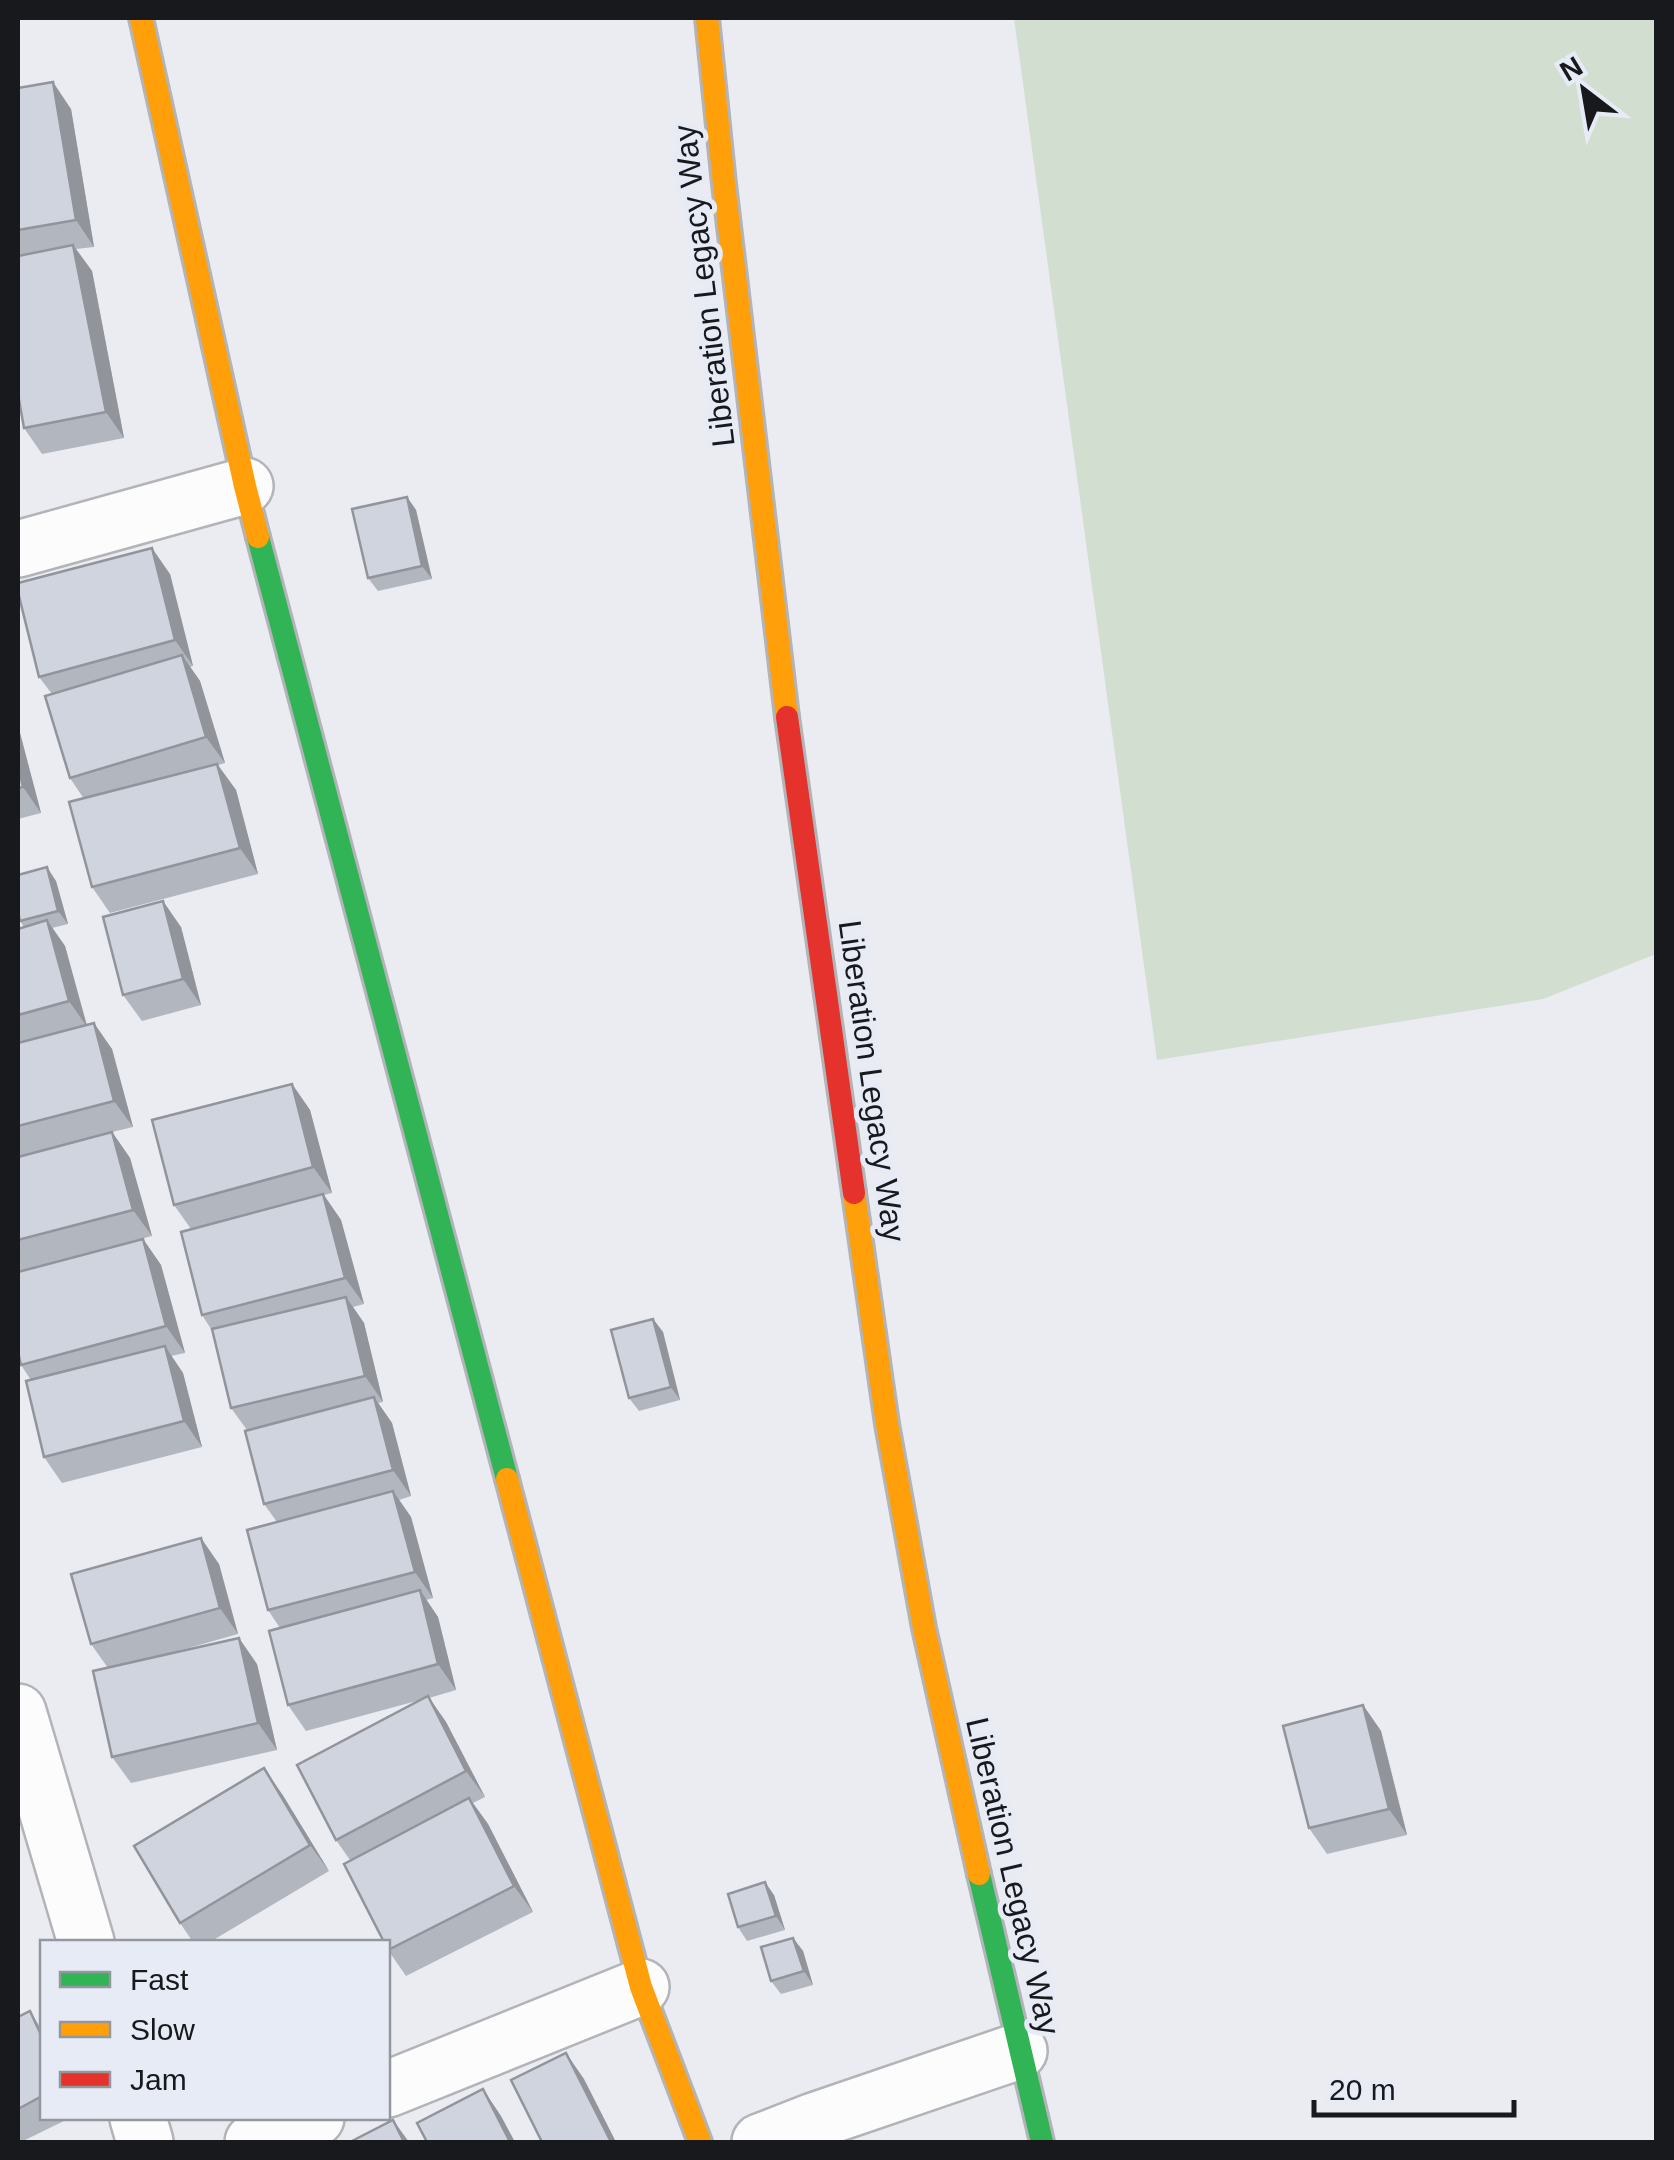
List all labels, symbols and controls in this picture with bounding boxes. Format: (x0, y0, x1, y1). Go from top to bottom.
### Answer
north arrow (1534, 40, 1634, 140)
text: N (1555, 51, 1588, 87)
street label: Liberation Legacy Way (666, 123, 742, 449)
street label: Liberation Legacy Way (832, 918, 912, 1244)
street label: Liberation Legacy Way (959, 1714, 1067, 2038)
legend (40, 1940, 390, 2120)
text: Fast (130, 1963, 189, 1996)
text: Slow (130, 2013, 195, 2046)
scale bar (1314, 2055, 1514, 2117)
text: Jam (130, 2063, 187, 2096)
text: 20 m (1329, 2073, 1396, 2106)

